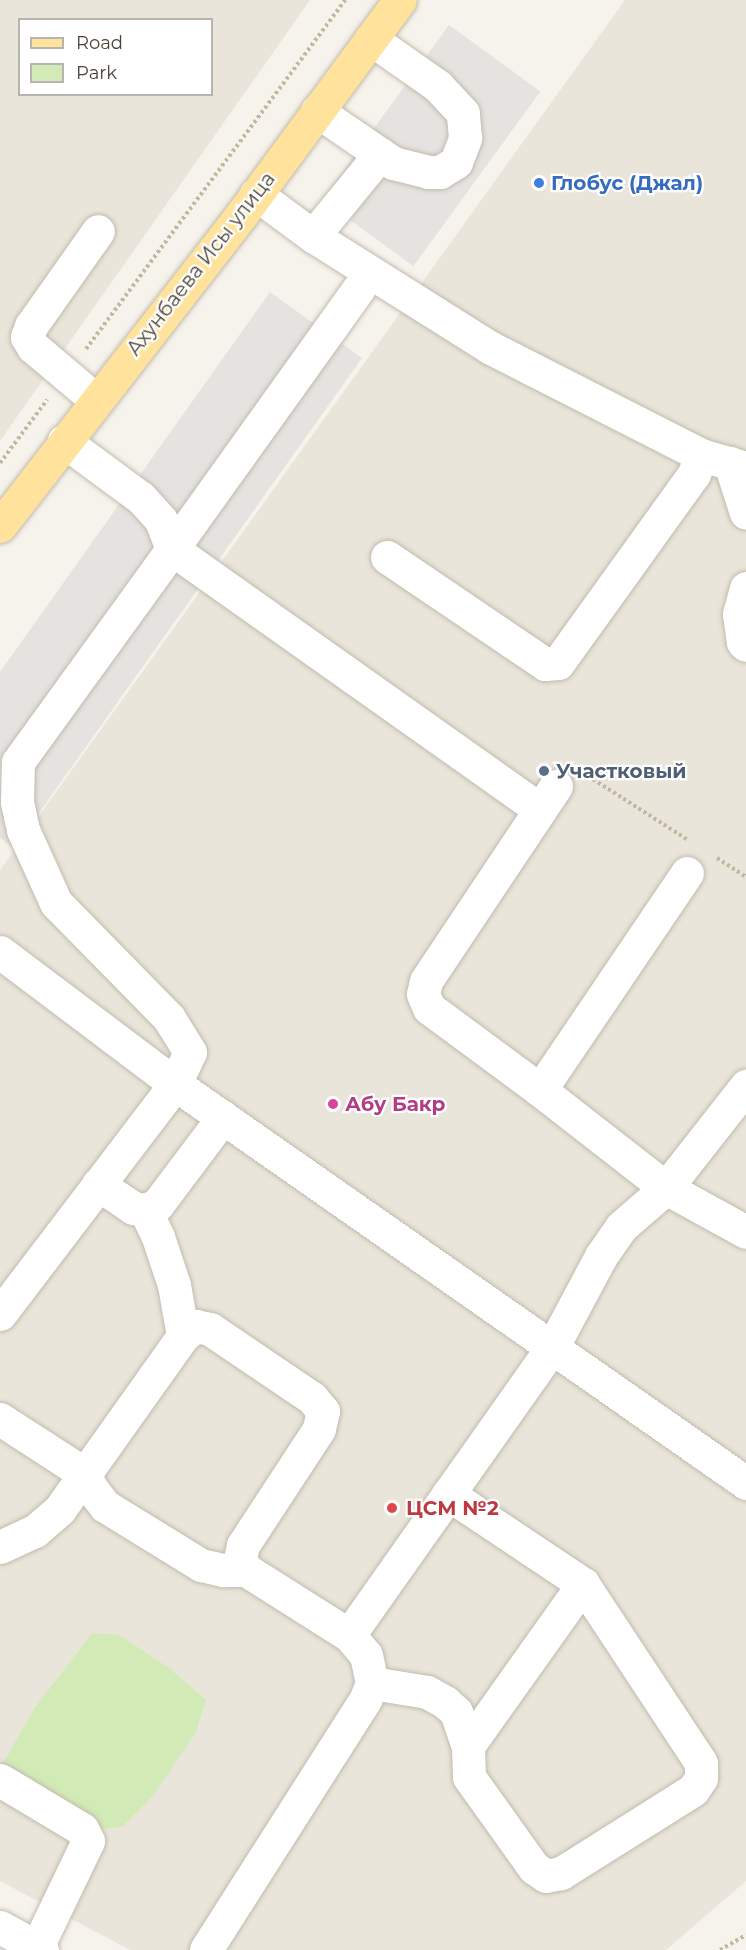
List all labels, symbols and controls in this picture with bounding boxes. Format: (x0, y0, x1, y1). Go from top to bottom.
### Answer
legend (18, 18, 213, 96)
text: Road (76, 32, 123, 54)
text: Park (76, 62, 117, 84)
street label: Ахунбаева Исы улица (122, 167, 280, 361)
place label: Глобус (Джал) (551, 171, 703, 195)
marker: Глобус (Джал) (532, 176, 546, 190)
place label: Участковый (556, 759, 687, 783)
marker: Участковый (537, 764, 551, 778)
place label: Абу Бакр (345, 1092, 445, 1116)
marker: Абу Бакр (326, 1097, 340, 1111)
place label: ЦСМ №2 (406, 1496, 499, 1520)
marker: ЦСМ №2 (383, 1499, 401, 1517)

